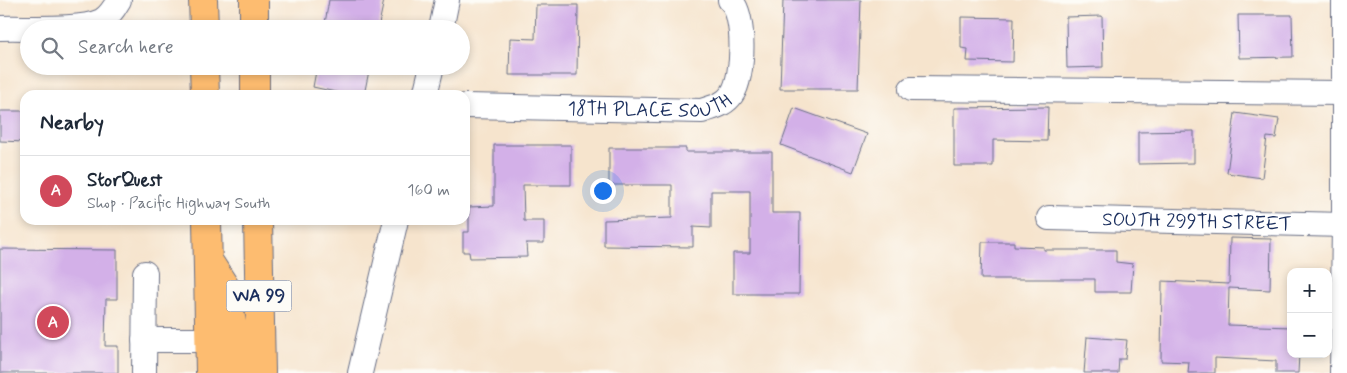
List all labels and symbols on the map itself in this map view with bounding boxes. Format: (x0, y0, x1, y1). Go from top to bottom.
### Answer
street label: 18TH PLACE SOUTH (567, 88, 737, 124)
your location (590, 178, 616, 204)
street label: SOUTH 299TH STREET (1102, 207, 1292, 236)
road number: WA 99 (226, 280, 292, 312)
pin: A (37, 303, 69, 341)

